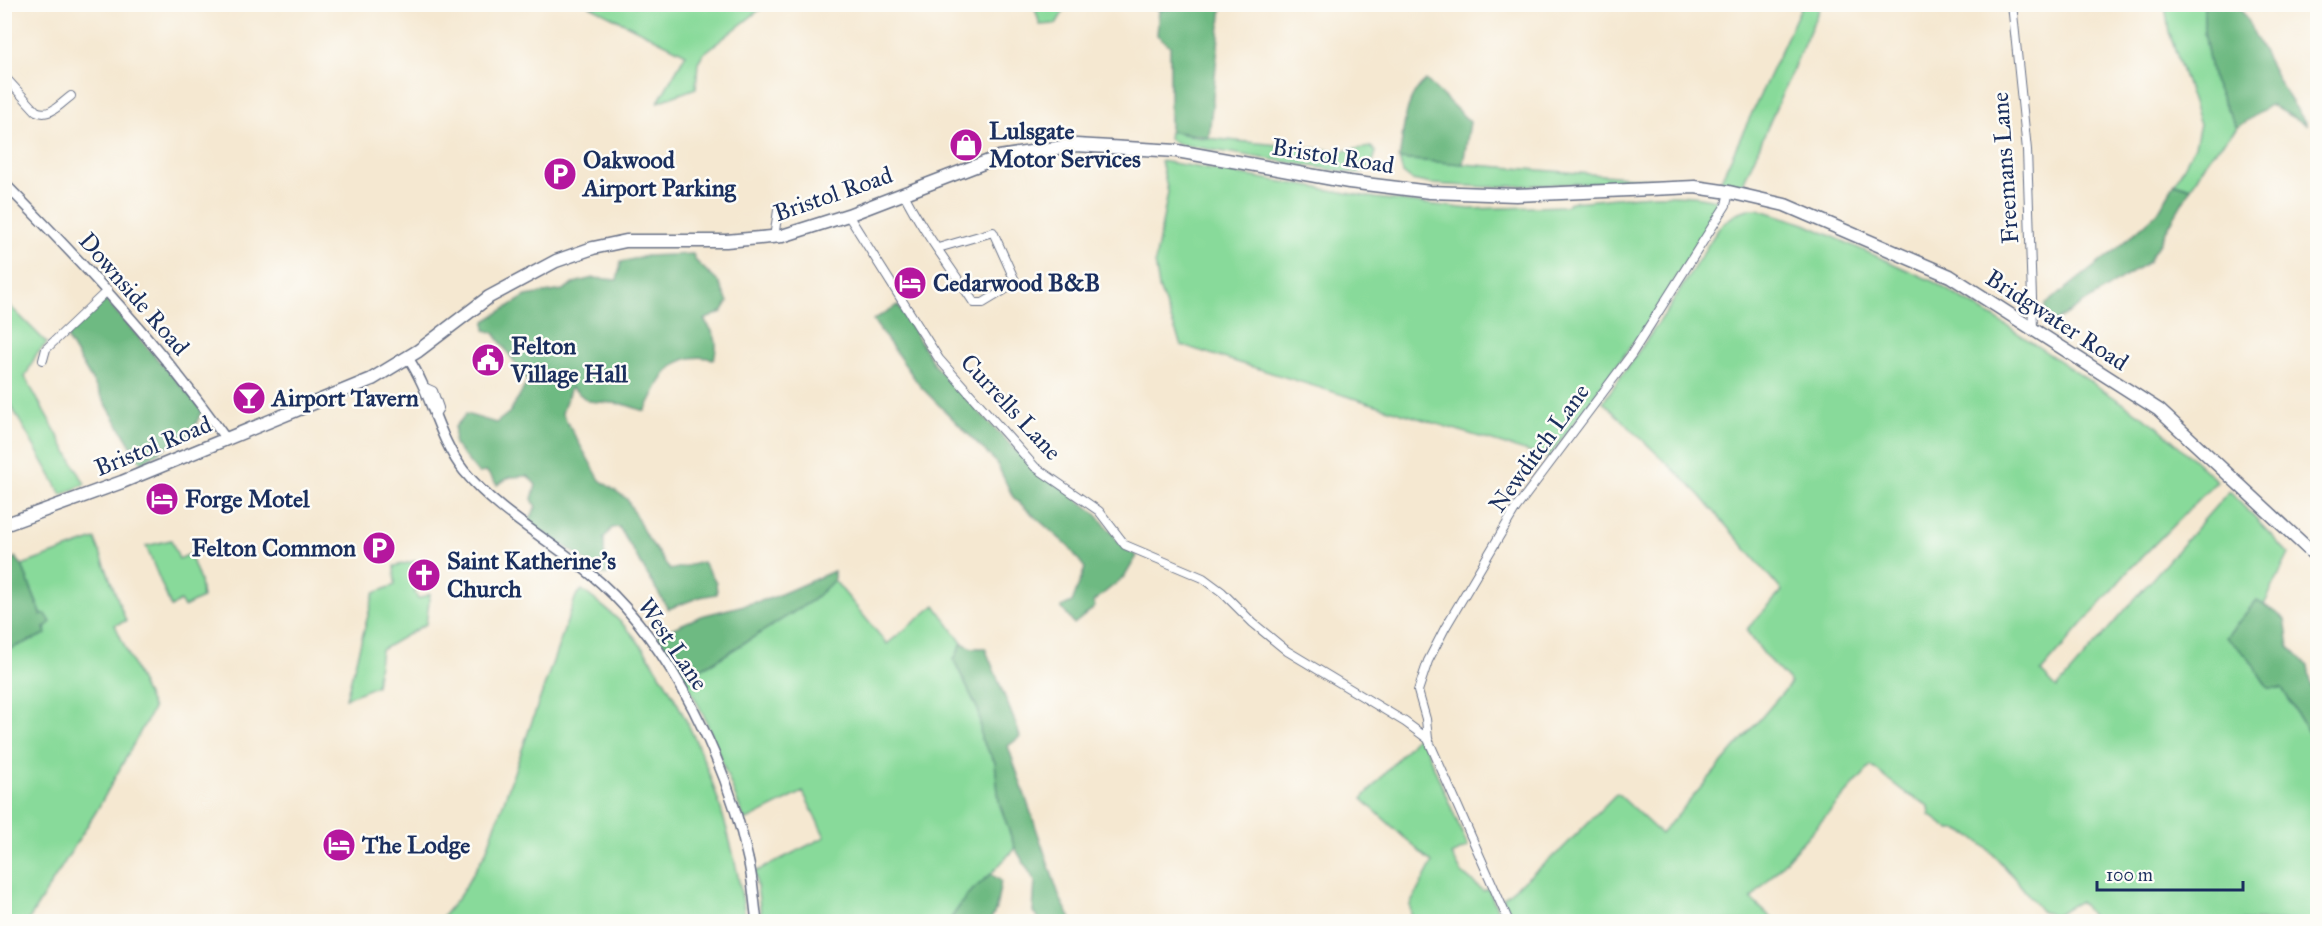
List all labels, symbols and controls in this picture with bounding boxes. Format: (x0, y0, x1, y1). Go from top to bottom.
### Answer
street label: Freemans Lane (1985, 91, 2025, 245)
place label: Lulsgate Motor Services (989, 116, 1141, 174)
shop icon: Lulsgate Motor Services (948, 127, 984, 163)
street label: Bristol Road (1270, 132, 1396, 180)
place label: Oakwood Airport Parking (581, 145, 737, 203)
parking icon: Oakwood Airport Parking (542, 156, 578, 192)
street label: Bristol Road (770, 160, 896, 228)
street label: Downside Road (72, 226, 196, 362)
street label: Bridgwater Road (1980, 263, 2134, 377)
hotel icon: Cedarwood B&B (892, 265, 928, 301)
place label: Cedarwood B&B (933, 268, 1100, 298)
place label: Felton Village Hall (510, 331, 628, 389)
public building icon: Felton Village Hall (470, 342, 506, 378)
street label: Currells Lane (954, 348, 1068, 466)
street label: Newditch Lane (1482, 378, 1596, 518)
bar icon: Airport Tavern (231, 380, 267, 416)
place label: Airport Tavern (270, 383, 419, 413)
street label: Bristol Road (90, 409, 216, 483)
hotel icon: Forge Motel (144, 481, 180, 517)
place label: Forge Motel (185, 484, 310, 514)
parking icon: Felton Common (361, 530, 397, 566)
place label: Felton Common (191, 533, 356, 563)
place label: Saint Katherine's Church (447, 546, 616, 604)
church icon: Saint Katherine's Church (406, 557, 442, 593)
street label: West Lane (631, 592, 715, 696)
hotel icon: The Lodge (321, 827, 357, 863)
place label: The Lodge (361, 830, 470, 860)
scale bar (2097, 854, 2242, 892)
text: 100 m (2106, 864, 2153, 886)

